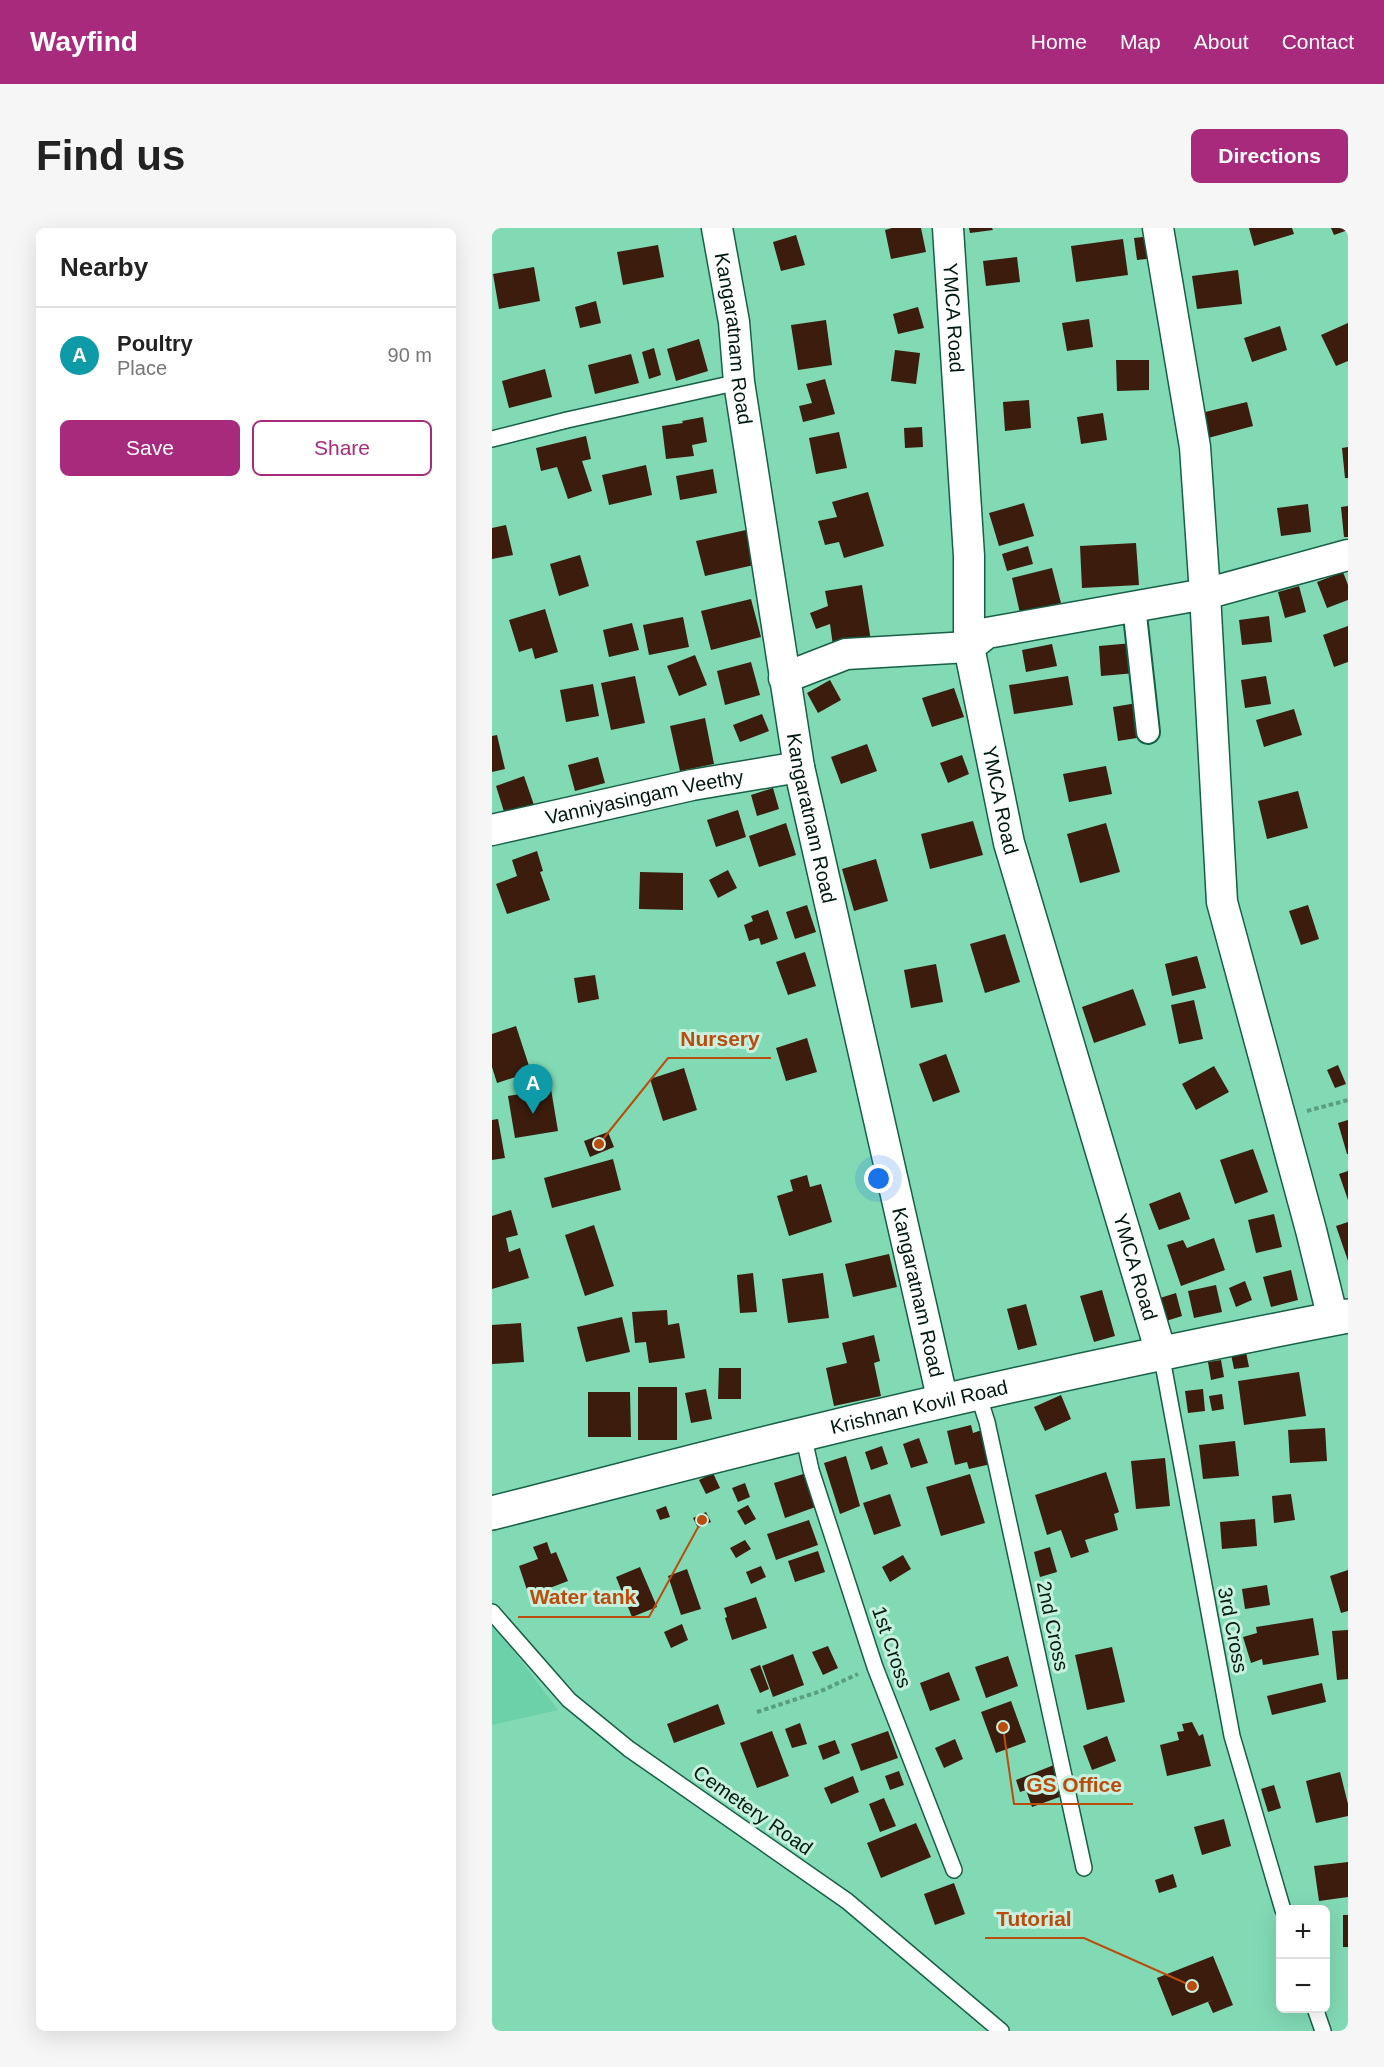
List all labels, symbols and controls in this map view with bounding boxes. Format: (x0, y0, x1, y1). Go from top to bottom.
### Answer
text: Wayfind (30, 26, 138, 57)
text: Home (1031, 30, 1087, 53)
text: Map (1120, 30, 1161, 53)
text: About (1194, 30, 1249, 53)
text: Contact (1282, 30, 1354, 53)
button: Directions (1191, 129, 1348, 183)
text: Find us (36, 132, 185, 179)
street label: Kangaratnam Road (711, 251, 756, 426)
text: Nearby (60, 252, 148, 282)
street label: YMCA Road (939, 262, 968, 373)
text: Poultry (117, 331, 193, 356)
text: A (72, 344, 87, 366)
text: 90 m (388, 344, 432, 366)
text: Place (117, 357, 167, 379)
button: Save (60, 420, 240, 476)
button: Share (252, 420, 432, 476)
street label: Kangaratnam Road (783, 732, 841, 905)
street label: YMCA Road (978, 744, 1023, 857)
street label: Vanniyasingam Veethy (543, 766, 745, 829)
callout: Nursery (668, 1019, 771, 1058)
text: Nursery (680, 1027, 760, 1050)
pin: A (514, 1064, 552, 1114)
your location (864, 1164, 893, 1193)
street label: Kangaratnam Road (888, 1205, 948, 1379)
street label: YMCA Road (1109, 1211, 1162, 1323)
street label: Krishnan Kovil Road (828, 1376, 1010, 1438)
callout: Water tank (518, 1578, 649, 1617)
street label: 2nd Cross (1033, 1579, 1073, 1673)
text: Water tank (530, 1585, 637, 1608)
street label: 3rd Cross (1214, 1585, 1252, 1675)
street label: 1st Cross (868, 1603, 916, 1691)
street label: Cemetery Road (689, 1761, 817, 1859)
callout: GS Office (1014, 1765, 1133, 1804)
text: GS Office (1026, 1773, 1122, 1796)
callout: Tutorial (985, 1899, 1084, 1938)
map controls (1276, 1905, 1330, 2013)
button: + (1276, 1905, 1330, 1959)
text: Tutorial (996, 1907, 1072, 1930)
button: − (1276, 1959, 1330, 2013)

